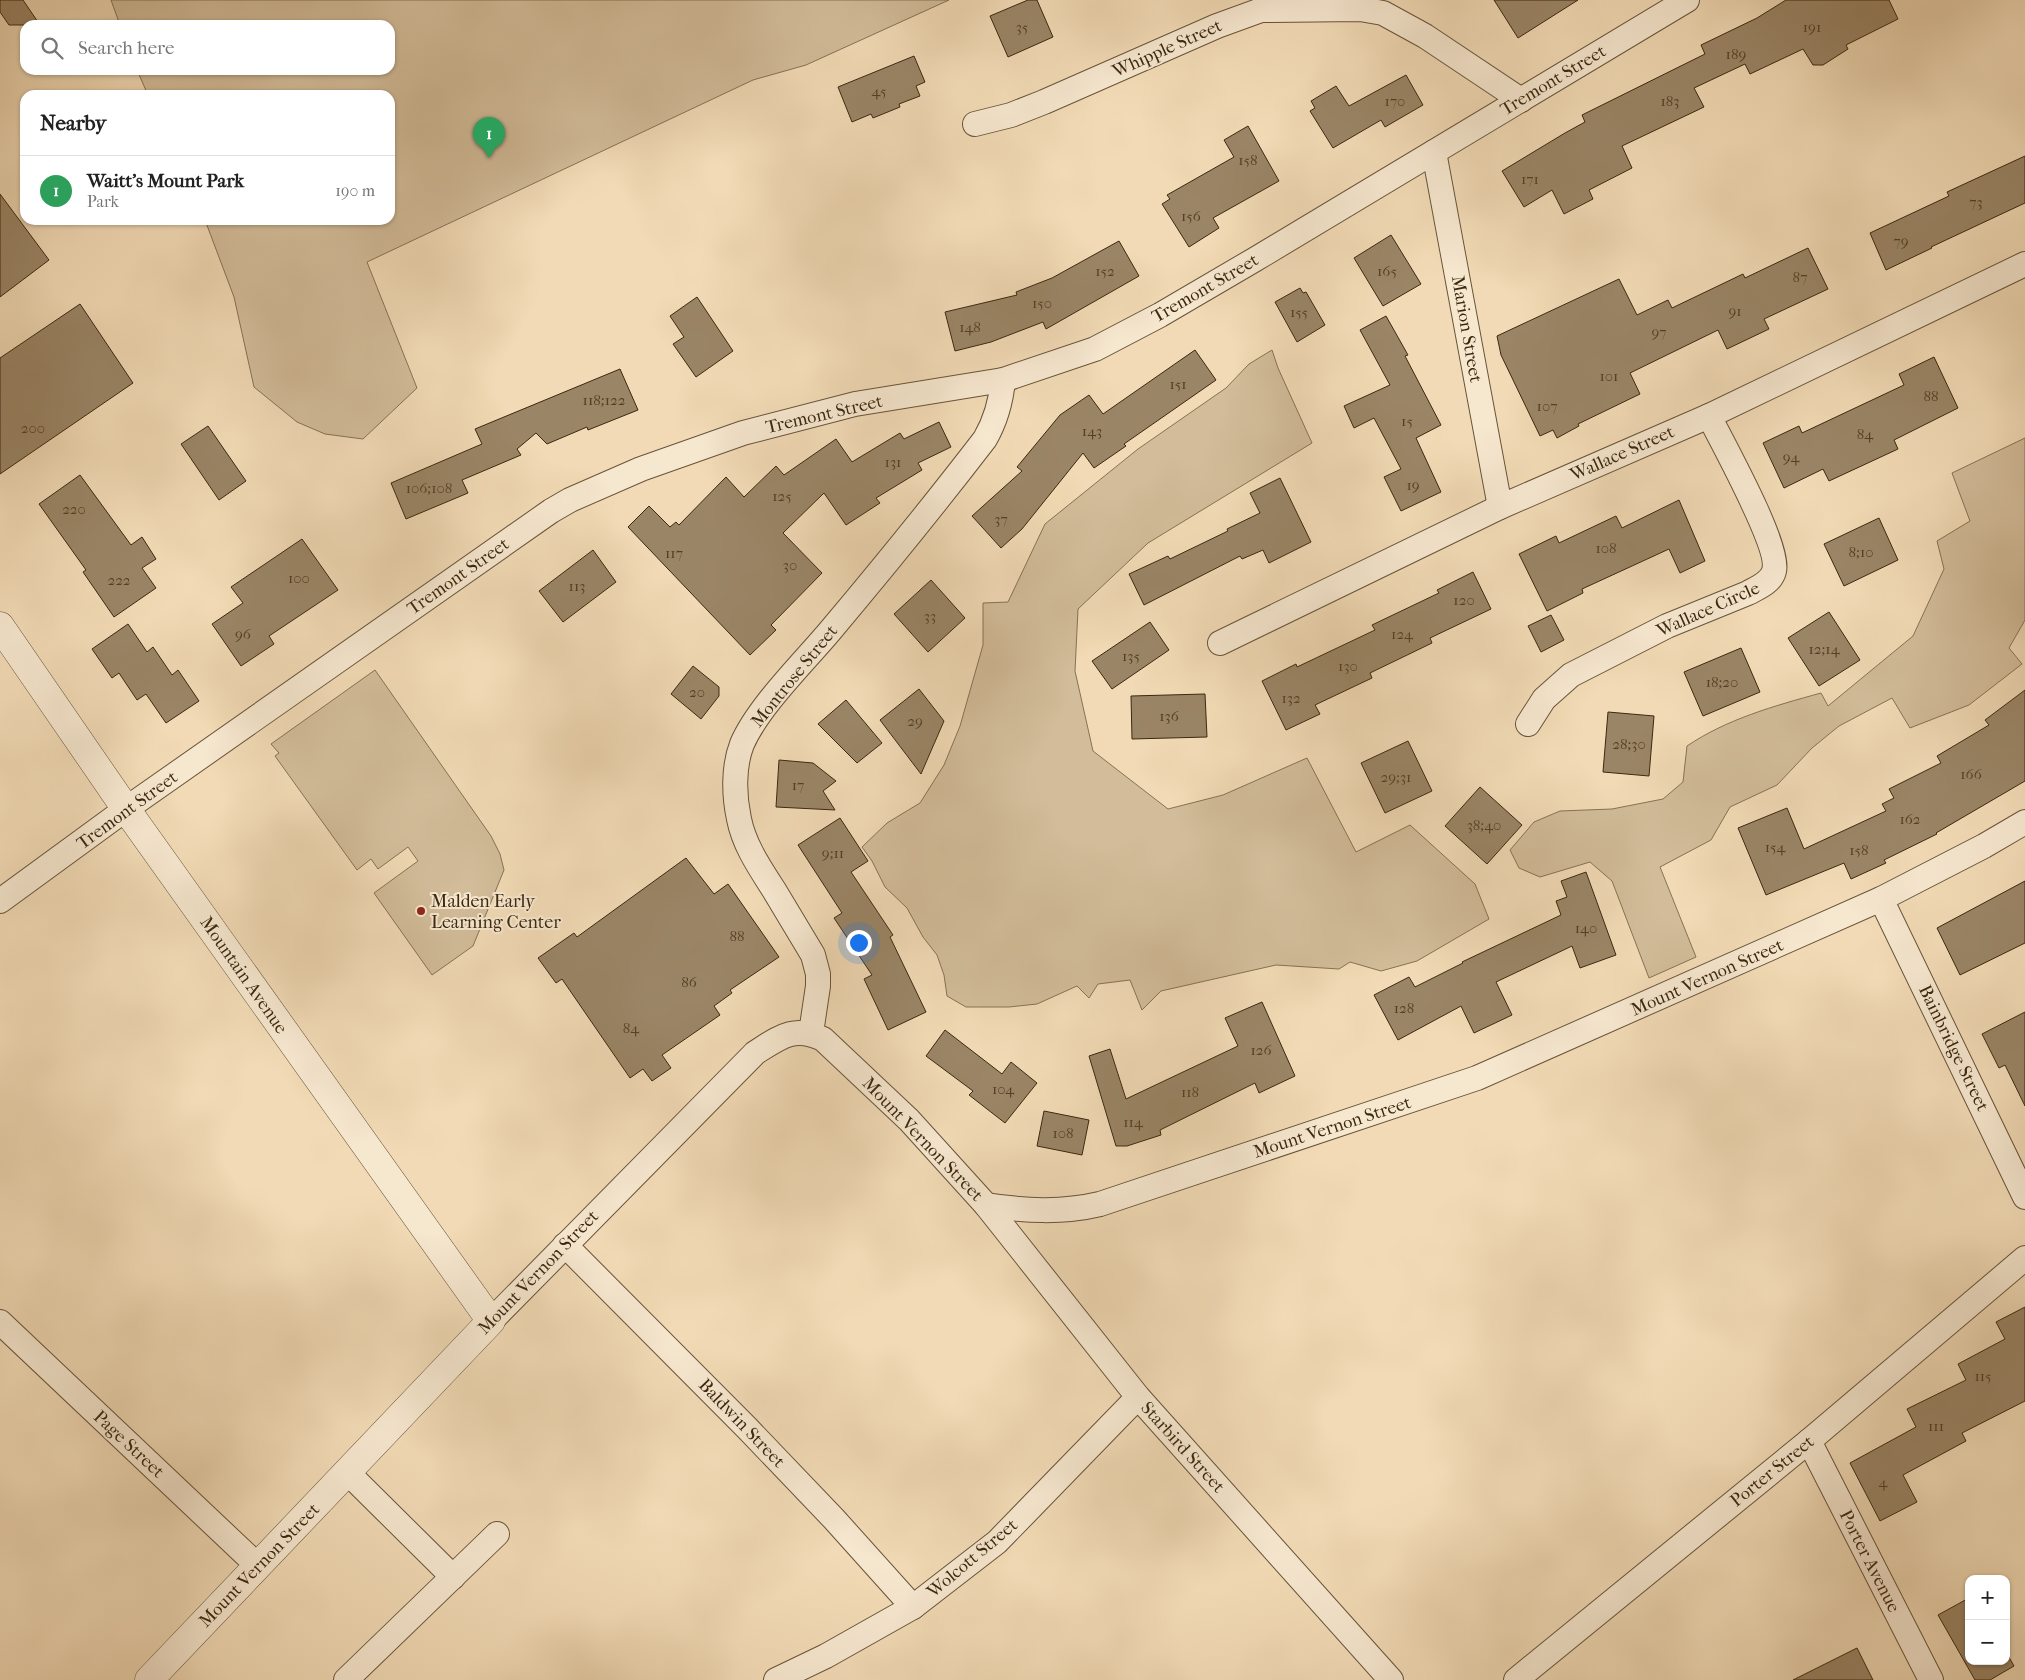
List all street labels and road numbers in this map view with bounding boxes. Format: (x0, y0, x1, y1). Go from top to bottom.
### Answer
street label: Whipple Street (1108, 15, 1226, 82)
street label: Tremont Street (1497, 40, 1610, 120)
street label: Tremont Street (1148, 249, 1263, 327)
street label: Marion Street (1447, 274, 1486, 385)
street label: Tremont Street (764, 391, 885, 438)
street label: Wallace Street (1566, 421, 1678, 486)
street label: Tremont Street (403, 533, 514, 619)
street label: Wallace Circle (1653, 577, 1763, 642)
street label: Montrose Street (747, 620, 842, 732)
street label: Tremont Street (73, 766, 182, 854)
street label: Mountain Avenue (195, 913, 292, 1038)
street label: Mount Vernon Street (1628, 934, 1787, 1020)
street label: Bainbridge Street (1914, 982, 1993, 1115)
street label: Mount Vernon Street (858, 1073, 988, 1206)
street label: Mount Vernon Street (1251, 1092, 1414, 1163)
street label: Mount Vernon Street (474, 1206, 603, 1339)
street label: Baldwin Street (694, 1375, 790, 1472)
street label: Starbird Street (1136, 1398, 1229, 1497)
street label: Page Street (89, 1406, 169, 1483)
street label: Porter Street (1726, 1431, 1819, 1512)
street label: Mount Vernon Street (195, 1499, 324, 1632)
street label: Porter Avenue (1835, 1506, 1904, 1616)
street label: Wolcott Street (922, 1514, 1022, 1603)

